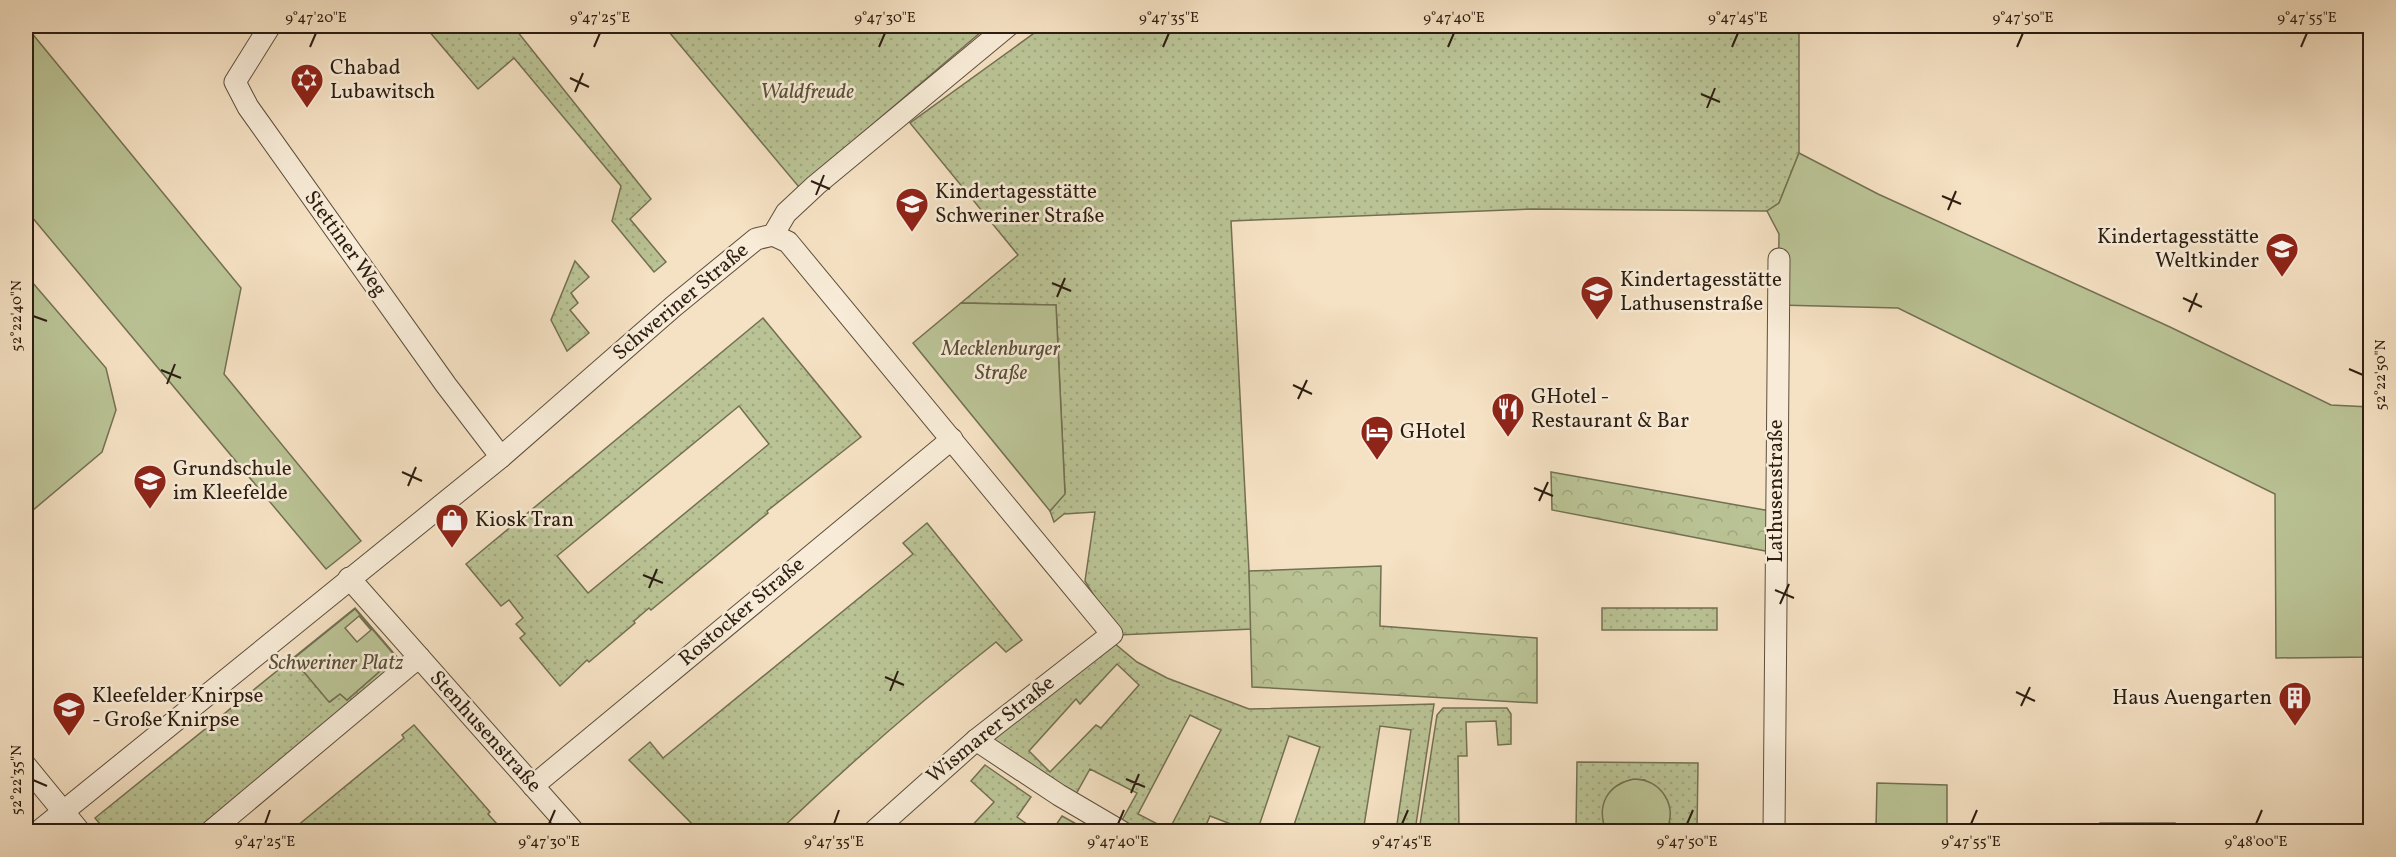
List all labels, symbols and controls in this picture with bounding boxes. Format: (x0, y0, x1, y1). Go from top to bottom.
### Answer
text: 9°47'20"E (285, 8, 347, 29)
text: 9°47'25"E (570, 8, 630, 29)
text: 9°47'30"E (854, 8, 916, 29)
text: 9°47'35"E (1139, 8, 1199, 29)
text: 9°47'40"E (1423, 8, 1485, 29)
text: 9°47'45"E (1708, 8, 1768, 29)
text: 9°47'50"E (1993, 8, 2053, 29)
text: 9°47'55"E (2277, 8, 2337, 29)
place label: Chabad Lubawitsch (330, 54, 435, 107)
synagogue icon: Chabad Lubawitsch (289, 62, 325, 109)
park label: Waldfreude (760, 78, 854, 107)
place label: Kindertagesstätte Schweriner Straße (935, 178, 1105, 231)
street label: Stettiner Weg (297, 185, 393, 303)
school or university icon: Kindertagesstätte Schweriner Straße (894, 186, 930, 233)
place label: Kindertagesstätte Weltkinder (2097, 223, 2259, 276)
school or university icon: Kindertagesstätte Weltkinder (2264, 231, 2300, 278)
street label: Schweriner Straße (607, 236, 755, 368)
place label: Kindertagesstätte Lathusenstraße (1620, 266, 1782, 319)
school or university icon: Kindertagesstätte Lathusenstraße (1579, 274, 1615, 321)
text: 52°22'40"N (7, 280, 28, 352)
park label: Mecklenburger Straße (941, 335, 1061, 388)
text: 52°22'50"N (2371, 339, 2392, 411)
place label: GHotel - Restaurant & Bar (1531, 383, 1689, 436)
restaurant icon: GHotel - Restaurant & Bar (1490, 391, 1526, 438)
hotel icon: GHotel (1359, 414, 1395, 461)
place label: GHotel (1400, 418, 1466, 447)
street label: Lathusenstraße (1762, 419, 1791, 563)
place label: Grundschule im Kleefelde (173, 455, 292, 508)
school or university icon: Grundschule im Kleefelde (132, 463, 168, 510)
shop icon: Kiosk Tran (434, 502, 470, 549)
place label: Kiosk Tran (475, 506, 574, 535)
street label: Rostocker Straße (673, 551, 811, 673)
park label: Schweriner Platz (269, 649, 404, 678)
street label: Stenhusenstraße (422, 665, 548, 799)
street label: Wismarer Straße (921, 669, 1061, 791)
building icon: Haus Auengarten (2277, 680, 2313, 727)
place label: Kleefelder Knirpse - Große Knirpse (92, 682, 264, 735)
place label: Haus Auengarten (2112, 684, 2272, 713)
school or university icon: Kleefelder Knirpse - Große Knirpse (51, 690, 87, 737)
text: 52°22'35"N (7, 745, 28, 815)
text: 9°47'25"E (235, 832, 295, 853)
text: 9°47'30"E (518, 832, 580, 853)
text: 9°47'35"E (804, 832, 864, 853)
text: 9°47'40"E (1087, 832, 1149, 853)
text: 9°47'45"E (1372, 832, 1432, 853)
text: 9°47'50"E (1657, 832, 1717, 853)
text: 9°47'55"E (1941, 832, 2001, 853)
text: 9°48'00"E (2224, 832, 2288, 853)

